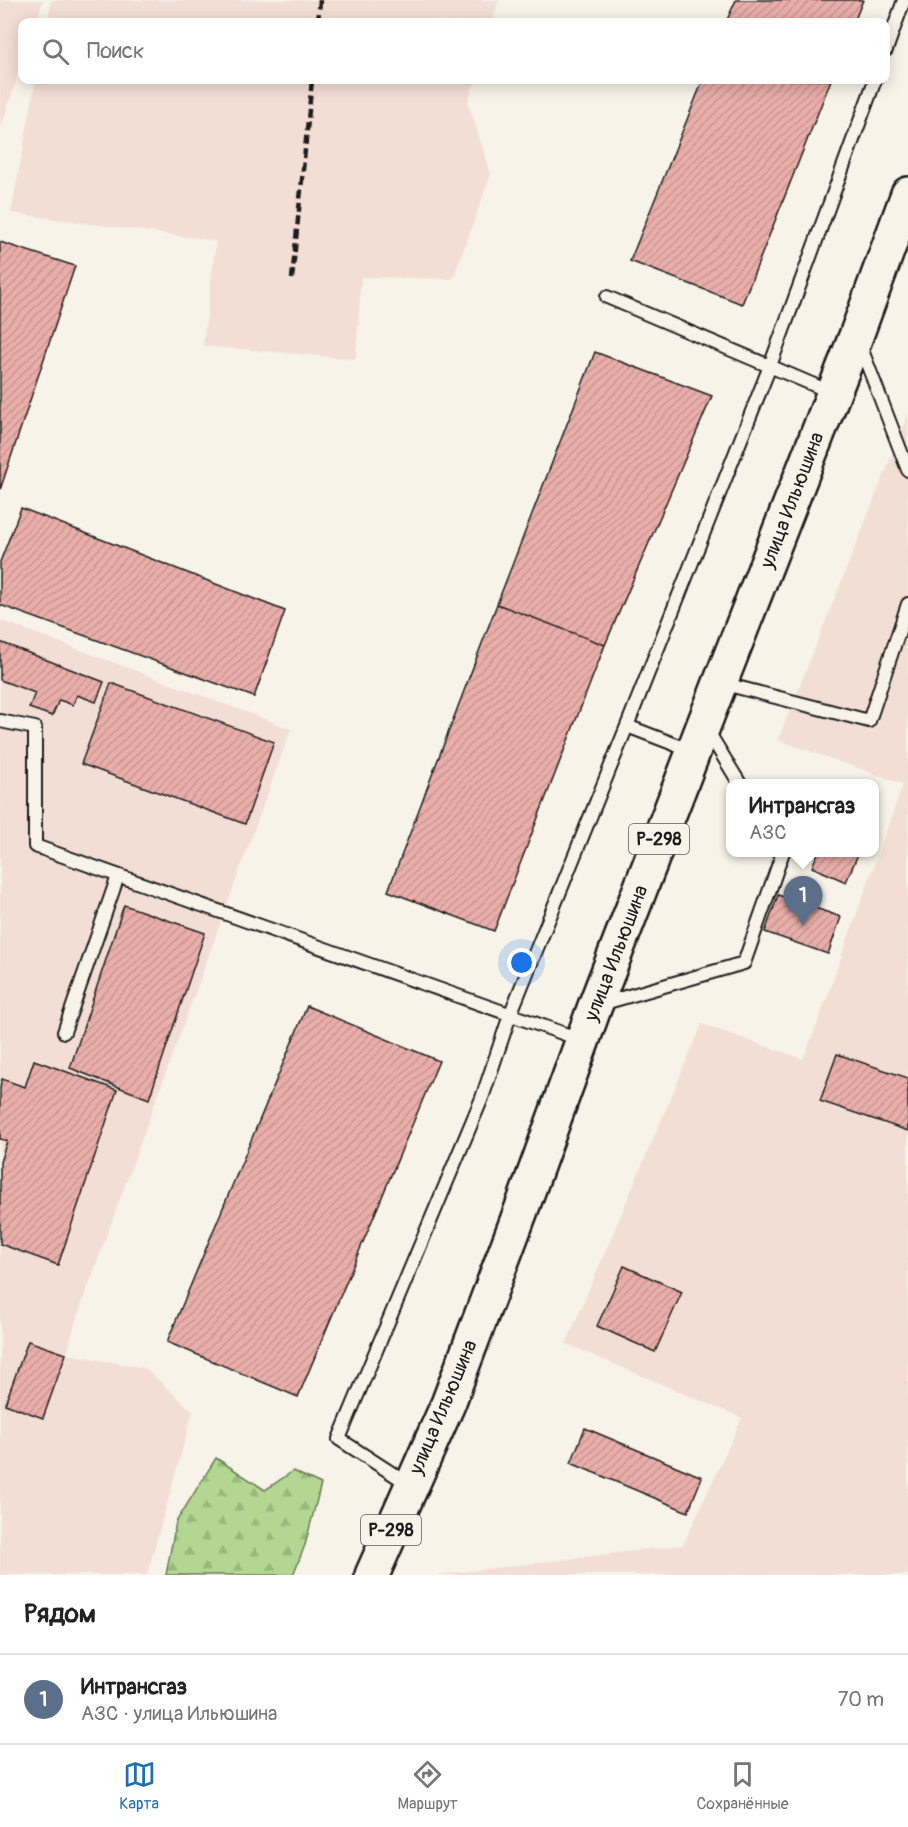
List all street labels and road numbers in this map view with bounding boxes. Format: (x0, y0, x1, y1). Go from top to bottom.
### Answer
street label: улица Ильюшина (754, 428, 829, 573)
road number: Р-298 (629, 824, 689, 854)
street label: улица Ильюшина (578, 881, 653, 1026)
street label: улица Ильюшина (403, 1336, 483, 1479)
road number: Р-298 (361, 1515, 421, 1545)

